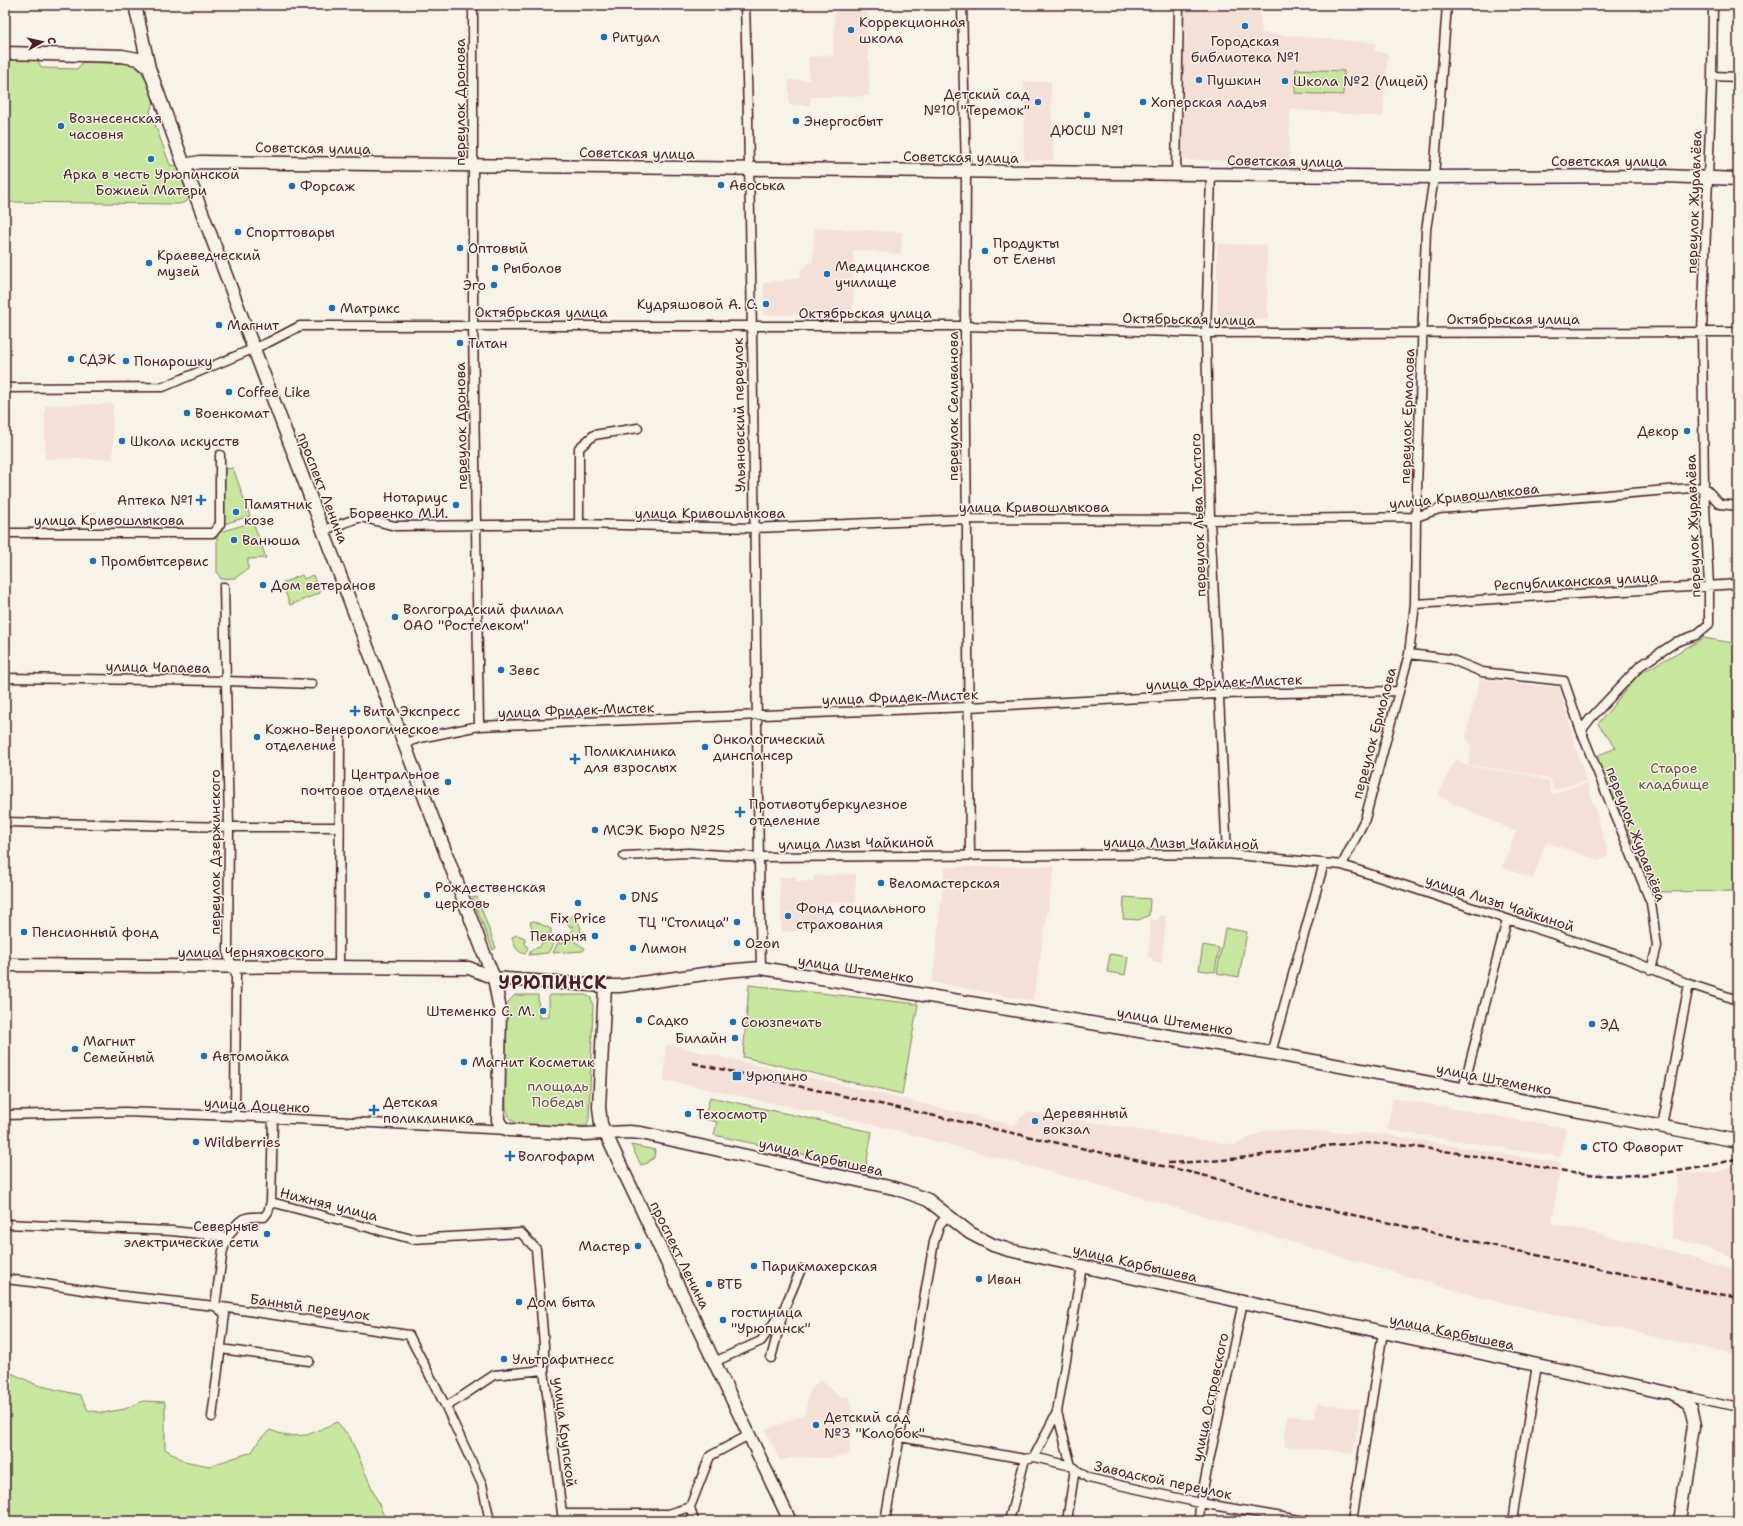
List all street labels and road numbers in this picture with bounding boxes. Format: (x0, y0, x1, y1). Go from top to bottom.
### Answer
street label: переулок Дронова (451, 38, 469, 166)
street label: переулок Журавлёва (1683, 130, 1706, 274)
street label: Советская улица (255, 138, 371, 158)
street label: Советская улица (579, 143, 695, 163)
street label: Советская улица (903, 147, 1019, 167)
street label: Советская улица (1227, 151, 1343, 171)
street label: Советская улица (1551, 152, 1667, 170)
street label: Октябрьская улица (474, 303, 608, 321)
street label: Октябрьская улица (798, 304, 932, 322)
street label: Октябрьская улица (1122, 309, 1256, 329)
street label: Октябрьская улица (1446, 310, 1580, 328)
street label: переулок Селиванова (944, 331, 962, 481)
street label: Ульяновский переулок (729, 337, 749, 493)
street label: переулок Ермолова (1396, 348, 1418, 484)
street label: переулок Дронова (451, 362, 471, 490)
street label: проспект Ленина (294, 430, 353, 546)
street label: переулок Льва Толстого (1186, 433, 1210, 597)
street label: переулок Журавлёва (1681, 454, 1704, 598)
street label: улица Кривошлыкова (1388, 479, 1540, 513)
street label: улица Кривошлыкова (959, 498, 1110, 516)
street label: улица Кривошлыкова (635, 504, 786, 522)
street label: улица Кривошлыкова (34, 511, 185, 529)
street label: Республиканская улица (1493, 568, 1659, 594)
street label: улица Чапаева (106, 657, 211, 677)
street label: переулок Ермолова (1348, 665, 1400, 801)
street label: улица Фридек-Мистек (1145, 670, 1303, 694)
street label: улица Фридек-Мистек (821, 685, 979, 709)
street label: улица Фридек-Мистек (497, 698, 655, 722)
street label: переулок Журавлёва (1602, 764, 1670, 904)
street label: переулок Дзержинского (206, 769, 224, 935)
street label: улица Лизы Чайкиной (778, 833, 934, 853)
street label: улица Лизы Чайкиной (1103, 833, 1259, 853)
street label: улица Лизы Чайкиной (1423, 870, 1577, 936)
street label: улица Черняховского (178, 943, 324, 961)
street label: улица Штеменко (797, 951, 915, 987)
street label: улица Штеменко (1116, 1003, 1234, 1039)
street label: улица Штеменко (1435, 1059, 1553, 1099)
street label: улица Доценко (204, 1093, 310, 1117)
street label: улица Карбышева (757, 1134, 885, 1180)
street label: Нижняя улица (278, 1183, 380, 1225)
street label: проспект Ленина (646, 1198, 714, 1312)
street label: улица Карбышева (1071, 1240, 1199, 1286)
street label: Банный переулок (249, 1290, 372, 1324)
street label: улица Карбышева (1388, 1310, 1516, 1354)
street label: улица Островского (1188, 1331, 1232, 1463)
street label: улица Крупской (549, 1376, 581, 1488)
street label: Заводской переулок (1092, 1457, 1234, 1504)

